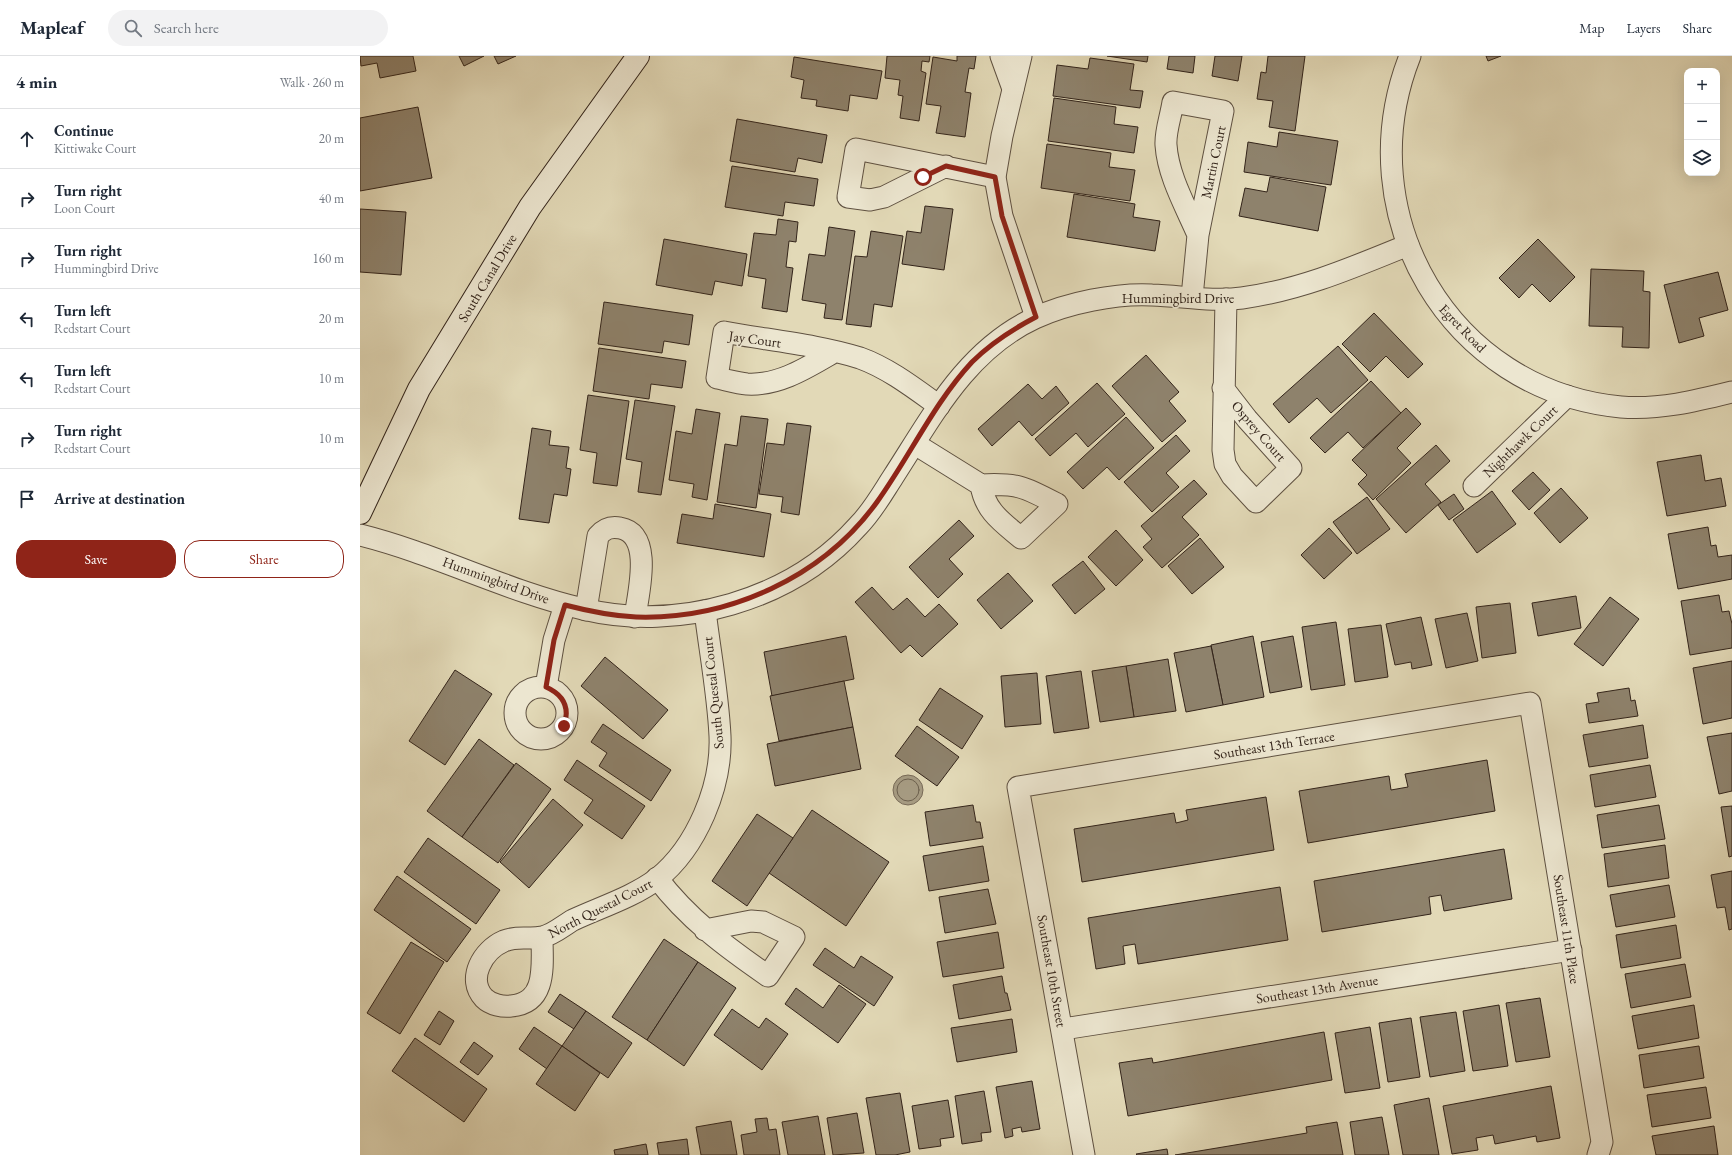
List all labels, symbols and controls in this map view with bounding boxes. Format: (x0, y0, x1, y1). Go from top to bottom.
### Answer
search box (108, 10, 388, 46)
text: Mapleaf (20, 15, 84, 40)
icon: search (122, 17, 144, 39)
text: Search here (154, 18, 219, 37)
text: Map (1579, 19, 1604, 37)
text: Layers (1626, 19, 1661, 37)
text: Share (1683, 19, 1712, 37)
map controls (1684, 68, 1720, 176)
button: + (1684, 68, 1720, 104)
text: 4 min (16, 71, 57, 93)
text: Walk · 260 m (280, 74, 344, 91)
button: − (1684, 104, 1720, 140)
text: Continue (54, 121, 114, 140)
street label: Martin Court (1197, 123, 1230, 200)
icon: ahead (16, 128, 38, 150)
text: 20 m (319, 130, 344, 147)
text: Kittiwake Court (54, 140, 136, 157)
button: layers (1684, 140, 1720, 176)
route start (914, 168, 932, 186)
text: Turn right (54, 181, 122, 200)
icon: right (16, 188, 38, 210)
text: 40 m (319, 190, 344, 207)
text: Loon Court (54, 200, 115, 217)
street label: South Canal Drive (454, 230, 521, 325)
text: Turn right (54, 241, 122, 260)
icon: right (16, 248, 38, 270)
text: 160 m (313, 250, 344, 267)
text: Hummingbird Drive (54, 260, 158, 277)
street label: Hummingbird Drive (1122, 289, 1235, 307)
street label: Egret Road (1435, 300, 1491, 357)
text: Turn left (54, 301, 111, 320)
icon: left (16, 308, 38, 330)
text: 20 m (319, 310, 344, 327)
text: Redstart Court (54, 320, 130, 337)
street label: Jay Court (727, 326, 783, 352)
text: Turn left (54, 361, 111, 380)
icon: left (16, 368, 38, 390)
text: 10 m (319, 370, 344, 387)
text: Redstart Court (54, 380, 130, 397)
street label: Osprey Court (1228, 397, 1291, 466)
street label: Nighthawk Court (1479, 400, 1562, 481)
text: Turn right (54, 421, 122, 440)
icon: right (16, 428, 38, 450)
text: 10 m (319, 430, 344, 447)
text: Redstart Court (54, 440, 130, 457)
icon: arrive (16, 488, 38, 510)
text: Arrive at destination (54, 489, 185, 508)
button: Save (16, 540, 176, 578)
button: Share (184, 540, 344, 578)
street label: Hummingbird Drive (440, 552, 552, 608)
street label: South Questal Court (698, 635, 728, 750)
route end (555, 717, 573, 735)
street label: Southeast 13th Terrace (1212, 726, 1336, 763)
street label: Southeast 11th Place (1549, 873, 1585, 986)
street label: North Questal Court (545, 874, 656, 942)
street label: Southeast 10th Street (1033, 913, 1071, 1029)
street label: Southeast 13th Avenue (1255, 970, 1380, 1008)

